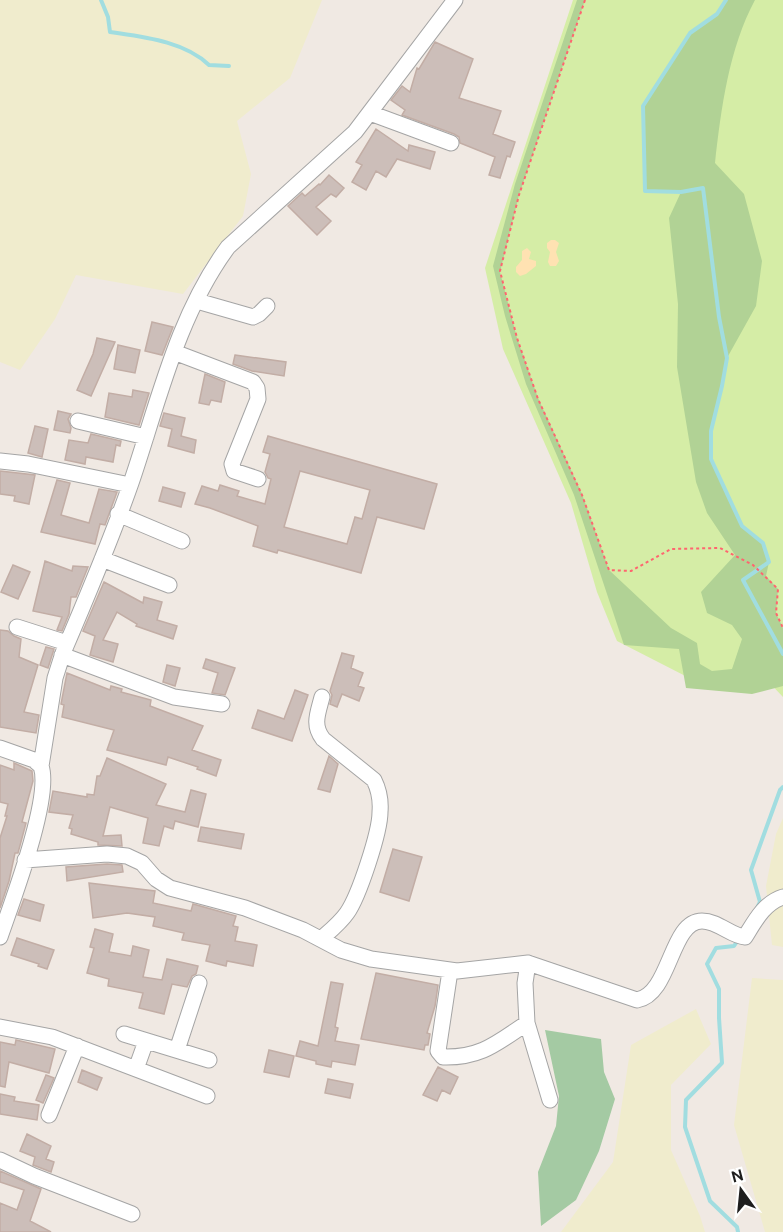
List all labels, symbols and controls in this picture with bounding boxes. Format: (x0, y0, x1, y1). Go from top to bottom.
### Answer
north arrow (711, 1160, 771, 1220)
text: N (729, 1165, 745, 1186)

